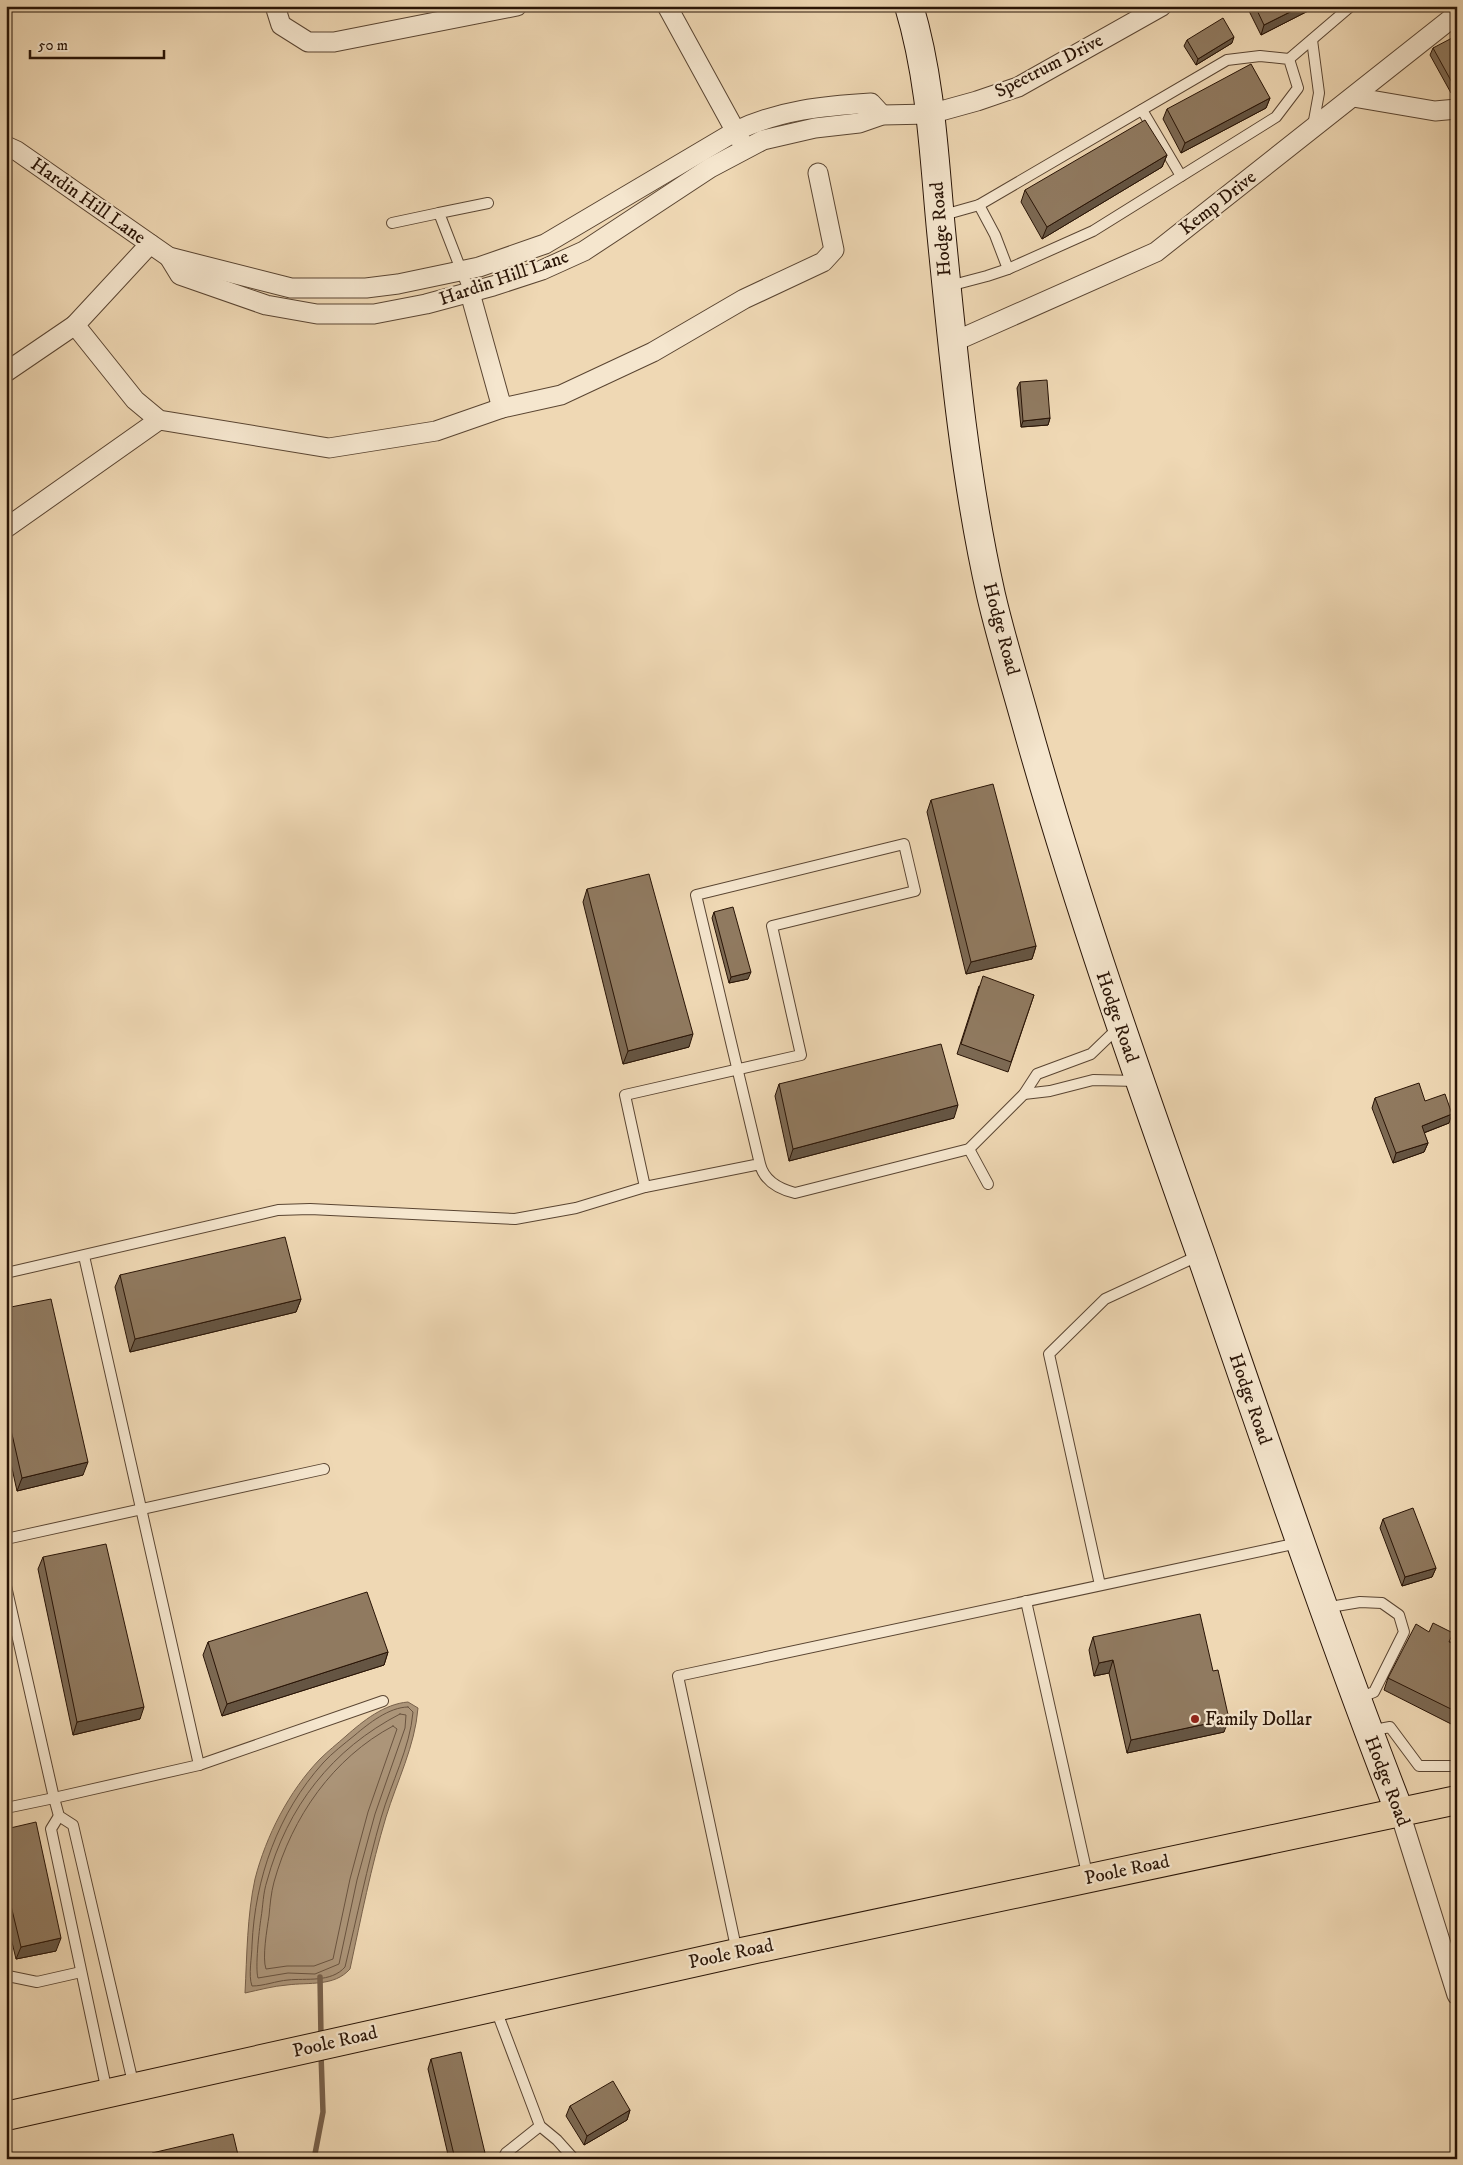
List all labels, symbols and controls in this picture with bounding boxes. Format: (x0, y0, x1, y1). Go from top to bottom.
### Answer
scale bar (30, 28, 164, 60)
street label: Spectrum Drive (991, 29, 1107, 103)
text: 50 m (38, 36, 68, 55)
street label: Hardin Hill Lane (26, 153, 150, 249)
street label: Kemp Drive (1175, 166, 1261, 240)
street label: Hodge Road (925, 180, 957, 277)
street label: Hardin Hill Lane (436, 245, 572, 311)
street label: Hodge Road (978, 580, 1025, 678)
street label: Hodge Road (1091, 968, 1143, 1066)
street label: Hodge Road (1224, 1350, 1276, 1448)
place label: Family Dollar (1205, 1708, 1312, 1731)
marker: Family Dollar (1189, 1713, 1201, 1725)
street label: Hodge Road (1359, 1733, 1415, 1830)
street label: Poole Road (1083, 1850, 1172, 1890)
street label: Poole Road (687, 1934, 776, 1974)
street label: Poole Road (291, 2021, 380, 2063)

